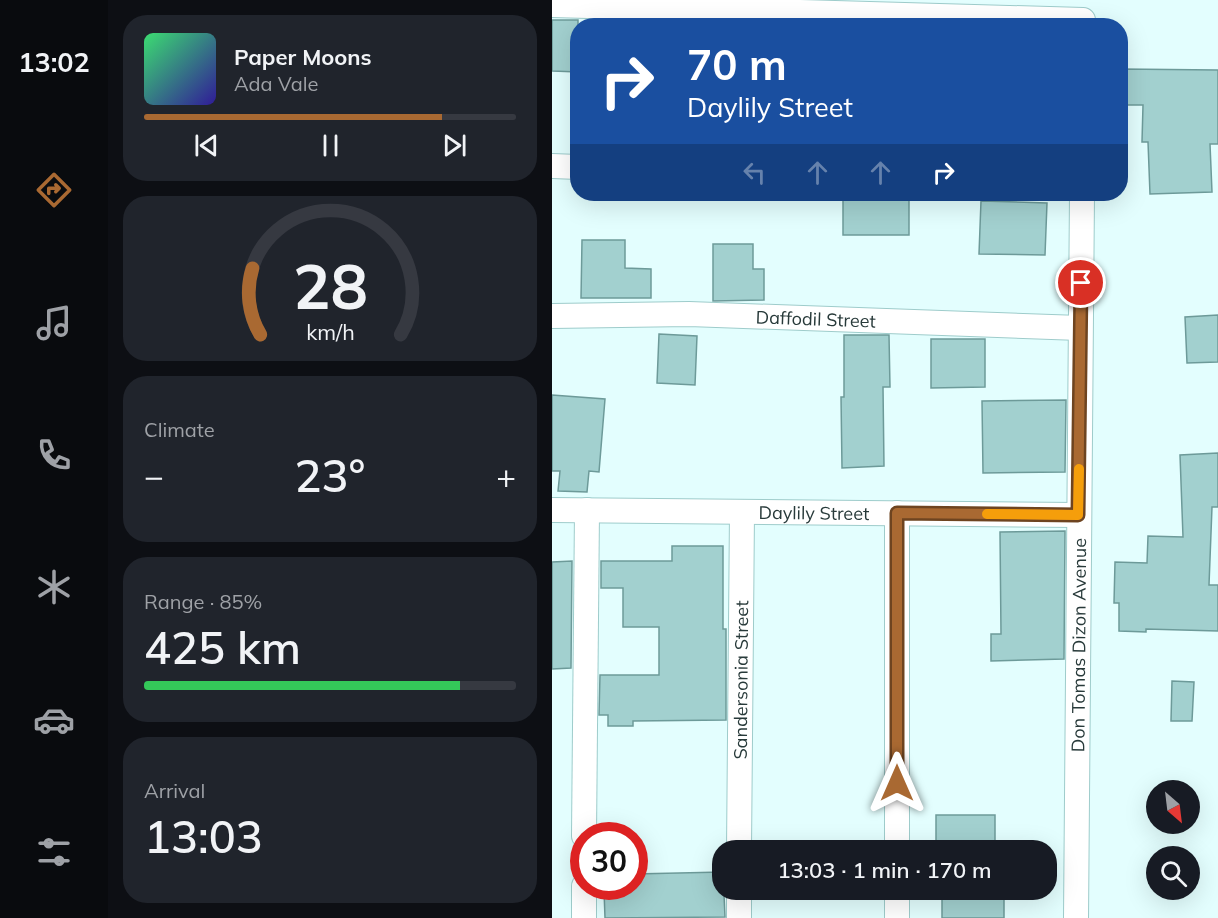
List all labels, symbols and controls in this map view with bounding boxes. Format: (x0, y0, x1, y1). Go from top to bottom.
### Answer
text: 70 m (687, 38, 787, 91)
icon: right (588, 42, 666, 120)
text: Paper Moons (234, 43, 372, 71)
text: 13:02 (18, 45, 90, 79)
text: Ada Vale (234, 71, 318, 96)
text: Daylily Street (687, 90, 853, 124)
icon: previous (190, 129, 223, 162)
icon: pause (314, 129, 347, 162)
icon: next (438, 129, 471, 162)
icon: left (738, 156, 771, 189)
icon: ahead (801, 156, 834, 189)
icon: ahead (864, 156, 897, 189)
icon: right (927, 156, 960, 189)
icon: directions (33, 169, 75, 211)
text: 28 (293, 247, 367, 326)
pin (1055, 257, 1106, 308)
icon: arrive (1064, 266, 1097, 299)
icon: music (33, 302, 75, 344)
street label: Daffodil Street (755, 305, 876, 332)
text: km/h (306, 319, 354, 346)
text: Climate (144, 417, 215, 442)
icon: phone (33, 434, 75, 476)
text: 23° (295, 447, 365, 503)
text: − (144, 455, 164, 496)
text: + (496, 455, 516, 496)
street label: Daylily Street (759, 500, 869, 525)
street label: Don Tomas Dizon Avenue (1066, 538, 1091, 752)
icon: climate (33, 566, 75, 608)
text: Range · 85% (144, 589, 262, 614)
street label: Sandersonia Street (728, 600, 753, 760)
text: 425 km (144, 619, 301, 675)
icon: car (33, 699, 75, 741)
position arrow (865, 751, 929, 815)
text: Arrival (144, 778, 205, 803)
north arrow (1146, 780, 1200, 834)
map controls (1146, 780, 1200, 900)
text: 13:03 (144, 808, 263, 864)
speed limit sign: 30 (570, 822, 648, 900)
icon: filters (33, 831, 75, 873)
button: search (1146, 846, 1200, 900)
text: 13:03 · 1 min · 170 m (777, 856, 992, 884)

